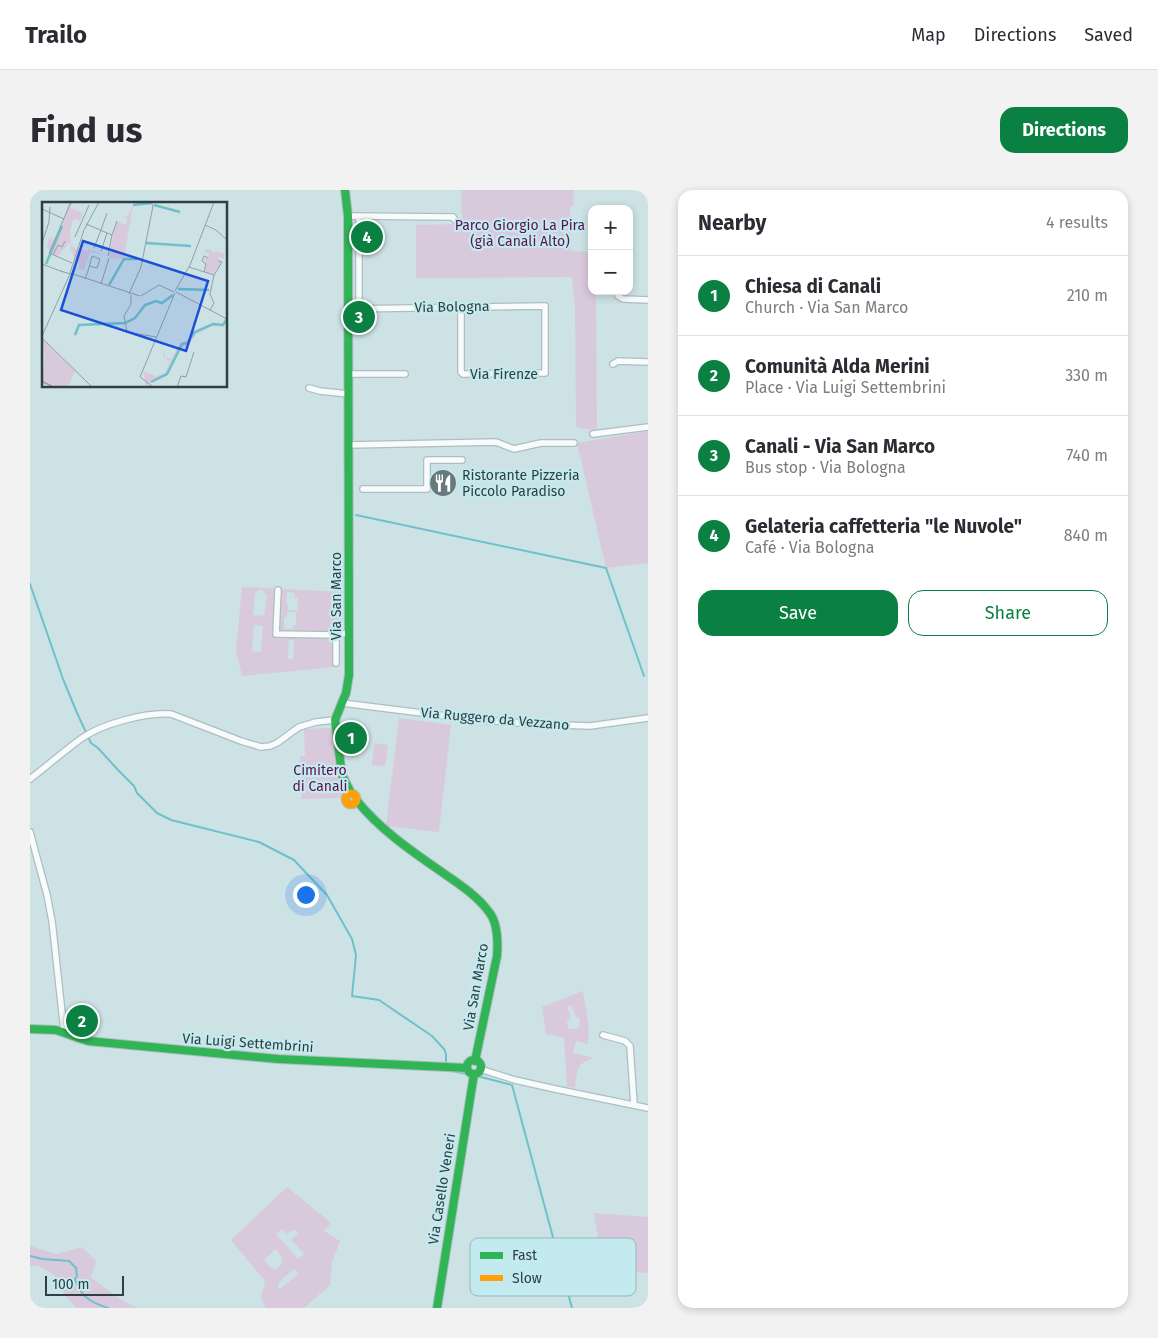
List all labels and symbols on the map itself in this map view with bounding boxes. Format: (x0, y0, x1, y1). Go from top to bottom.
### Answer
inset map (42, 202, 228, 388)
park label: Parco Giorgio La Pira (già Canali Alto) (455, 217, 585, 250)
pin: 4 (351, 218, 383, 256)
pin: 3 (343, 298, 375, 336)
street label: Via Bologna (414, 298, 490, 316)
street label: Via Firenze (470, 366, 538, 383)
place label: Ristorante Pizzeria Piccolo Paradiso (462, 467, 580, 500)
restaurant icon: Ristorante Pizzeria Piccolo Paradiso (428, 468, 458, 498)
street label: Via San Marco (328, 552, 345, 640)
street label: Via Ruggero da Vezzano (420, 704, 570, 734)
pin: 1 (335, 719, 367, 757)
park label: Cimitero di Canali (292, 762, 348, 795)
your location (293, 882, 319, 908)
street label: Via San Marco (460, 942, 492, 1032)
pin: 2 (66, 1002, 98, 1040)
street label: Via Luigi Settembrini (182, 1030, 314, 1056)
street label: Via Casello Veneri (425, 1132, 459, 1246)
legend (470, 1238, 636, 1296)
text: Fast (512, 1247, 538, 1264)
text: Slow (512, 1270, 542, 1287)
scale bar (45, 1273, 124, 1296)

